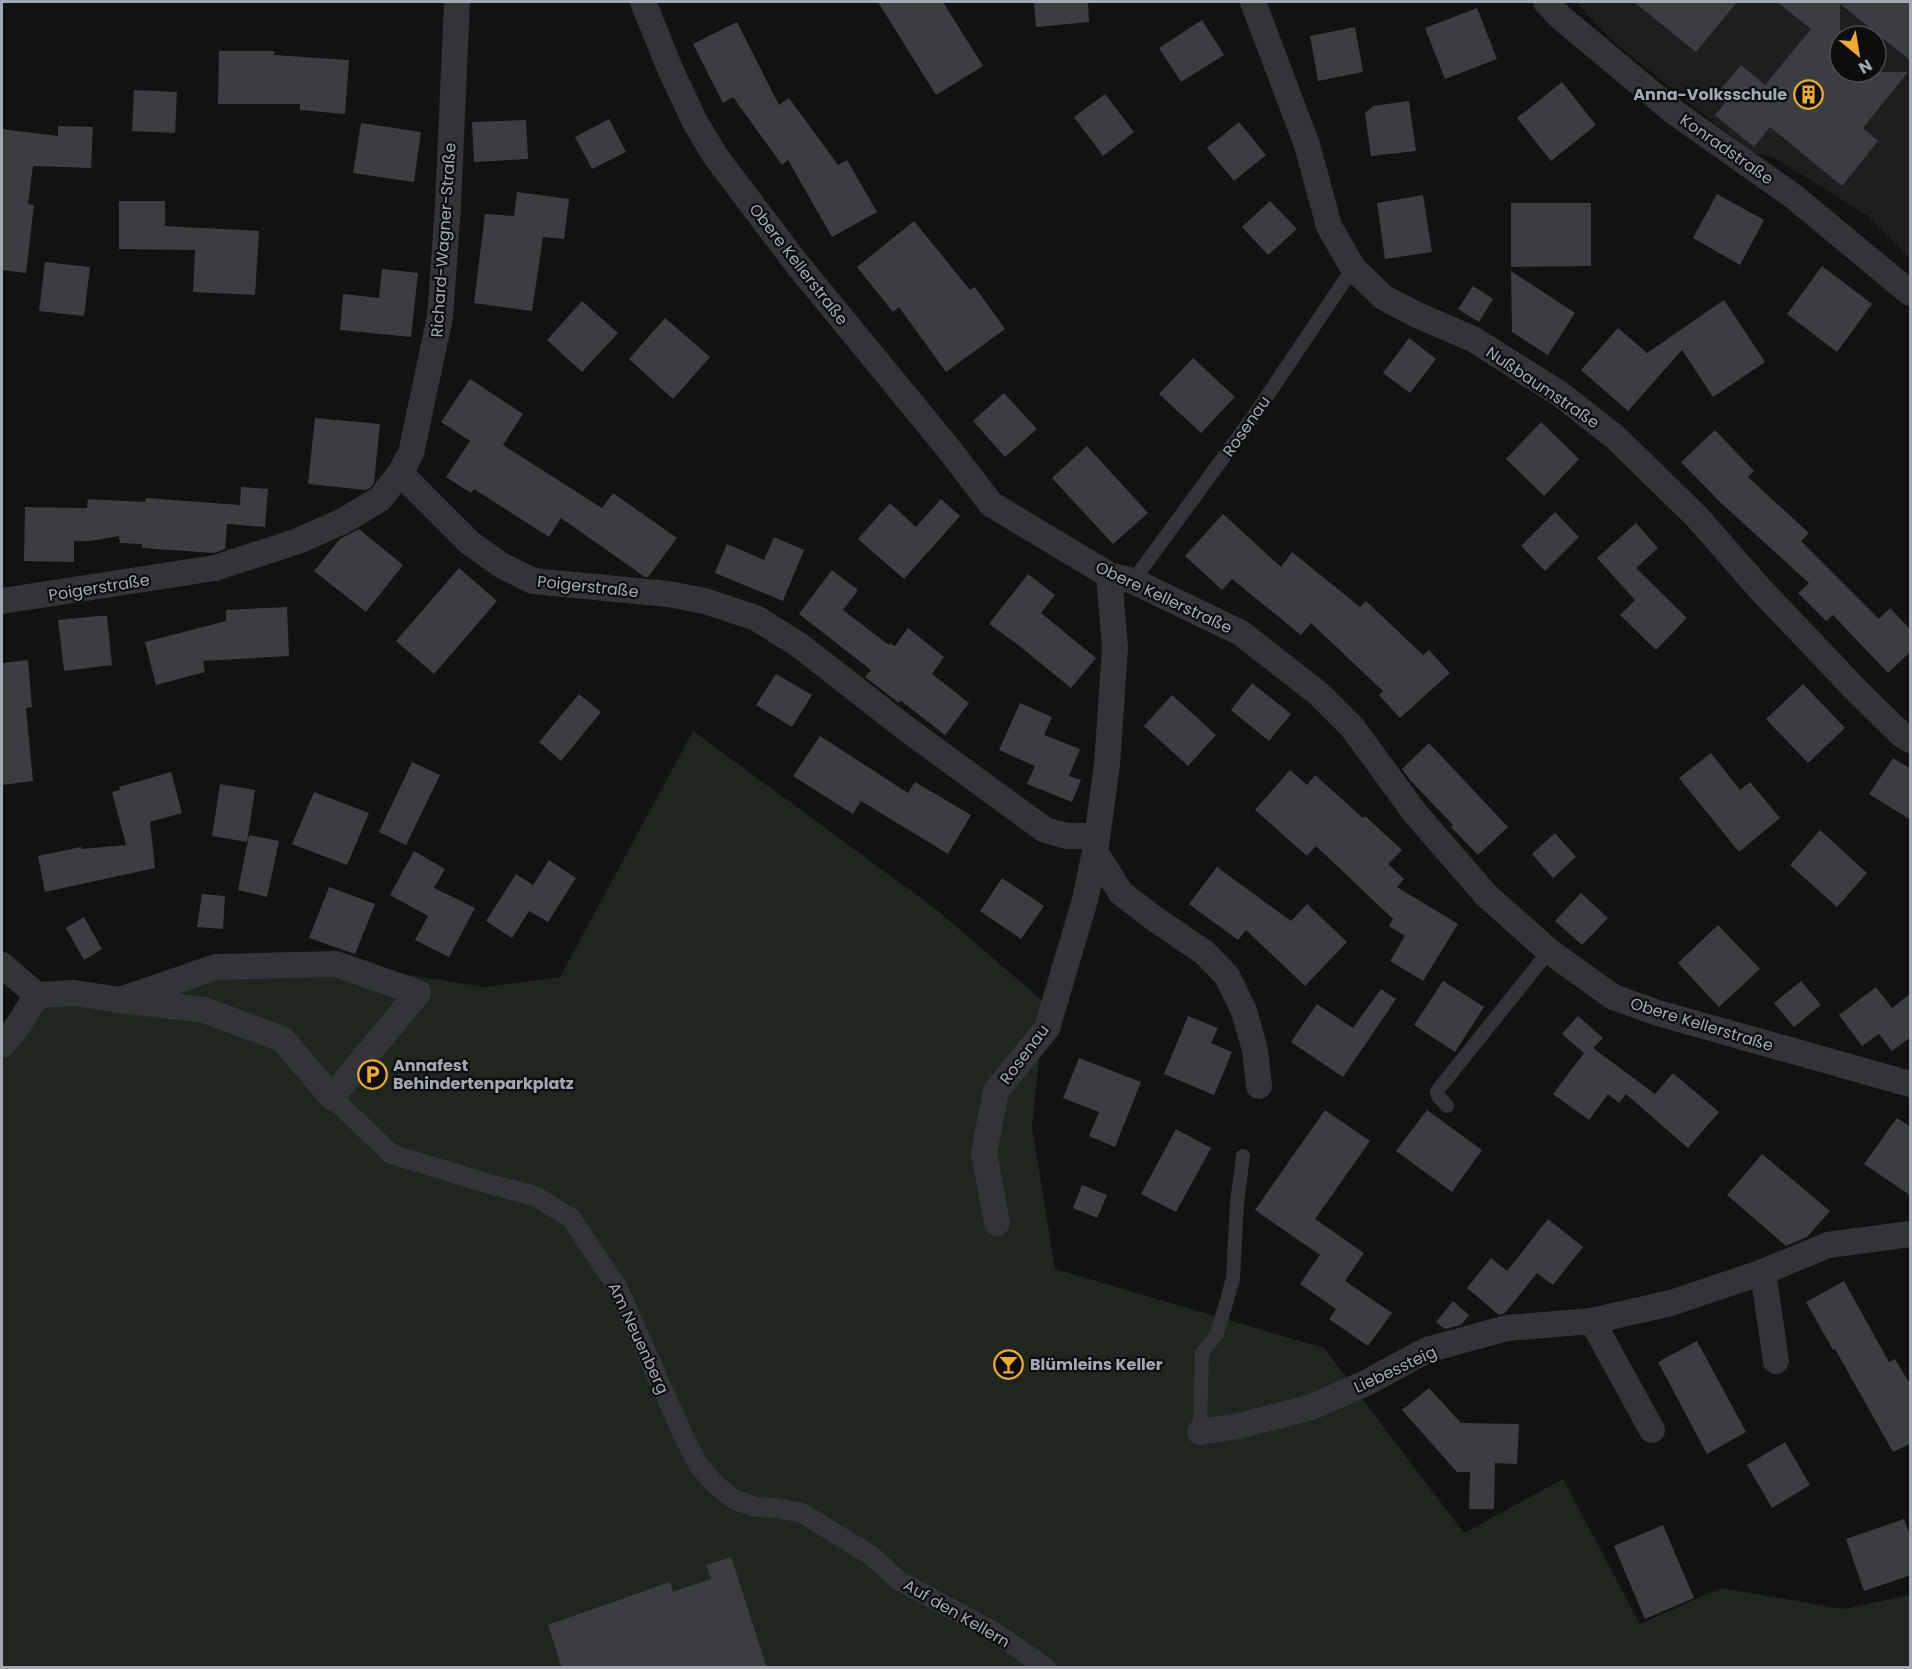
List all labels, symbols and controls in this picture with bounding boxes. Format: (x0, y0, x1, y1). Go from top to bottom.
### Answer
north arrow (1828, 24, 1888, 84)
text: N (1854, 54, 1876, 80)
building icon: Anna-Volksschule (1792, 78, 1824, 110)
place label: Anna-Volksschule (1633, 83, 1787, 106)
street label: Konradstraße (1675, 109, 1778, 190)
street label: Richard-Wagner-Straße (425, 142, 462, 338)
street label: Obere Kellerstraße (744, 199, 853, 330)
street label: Nußbaumstraße (1481, 341, 1604, 434)
street label: Rosenau (1217, 391, 1276, 461)
street label: Obere Kellerstraße (1092, 556, 1236, 639)
street label: Poigerstraße (47, 568, 151, 607)
street label: Poigerstraße (536, 570, 640, 603)
street label: Obere Kellerstraße (1627, 992, 1776, 1057)
street label: Rosenau (994, 1020, 1055, 1089)
place label: Annafest Behindertenparkplatz (393, 1054, 574, 1095)
parking icon: Annafest Behindertenparkplatz (356, 1058, 388, 1090)
street label: Am Neuenberg (603, 1279, 674, 1398)
street label: Liebessteig (1350, 1340, 1440, 1399)
bar icon: Blümleins Keller (993, 1348, 1025, 1380)
place label: Blümleins Keller (1030, 1353, 1163, 1376)
street label: Auf den Kellern (899, 1574, 1014, 1653)

